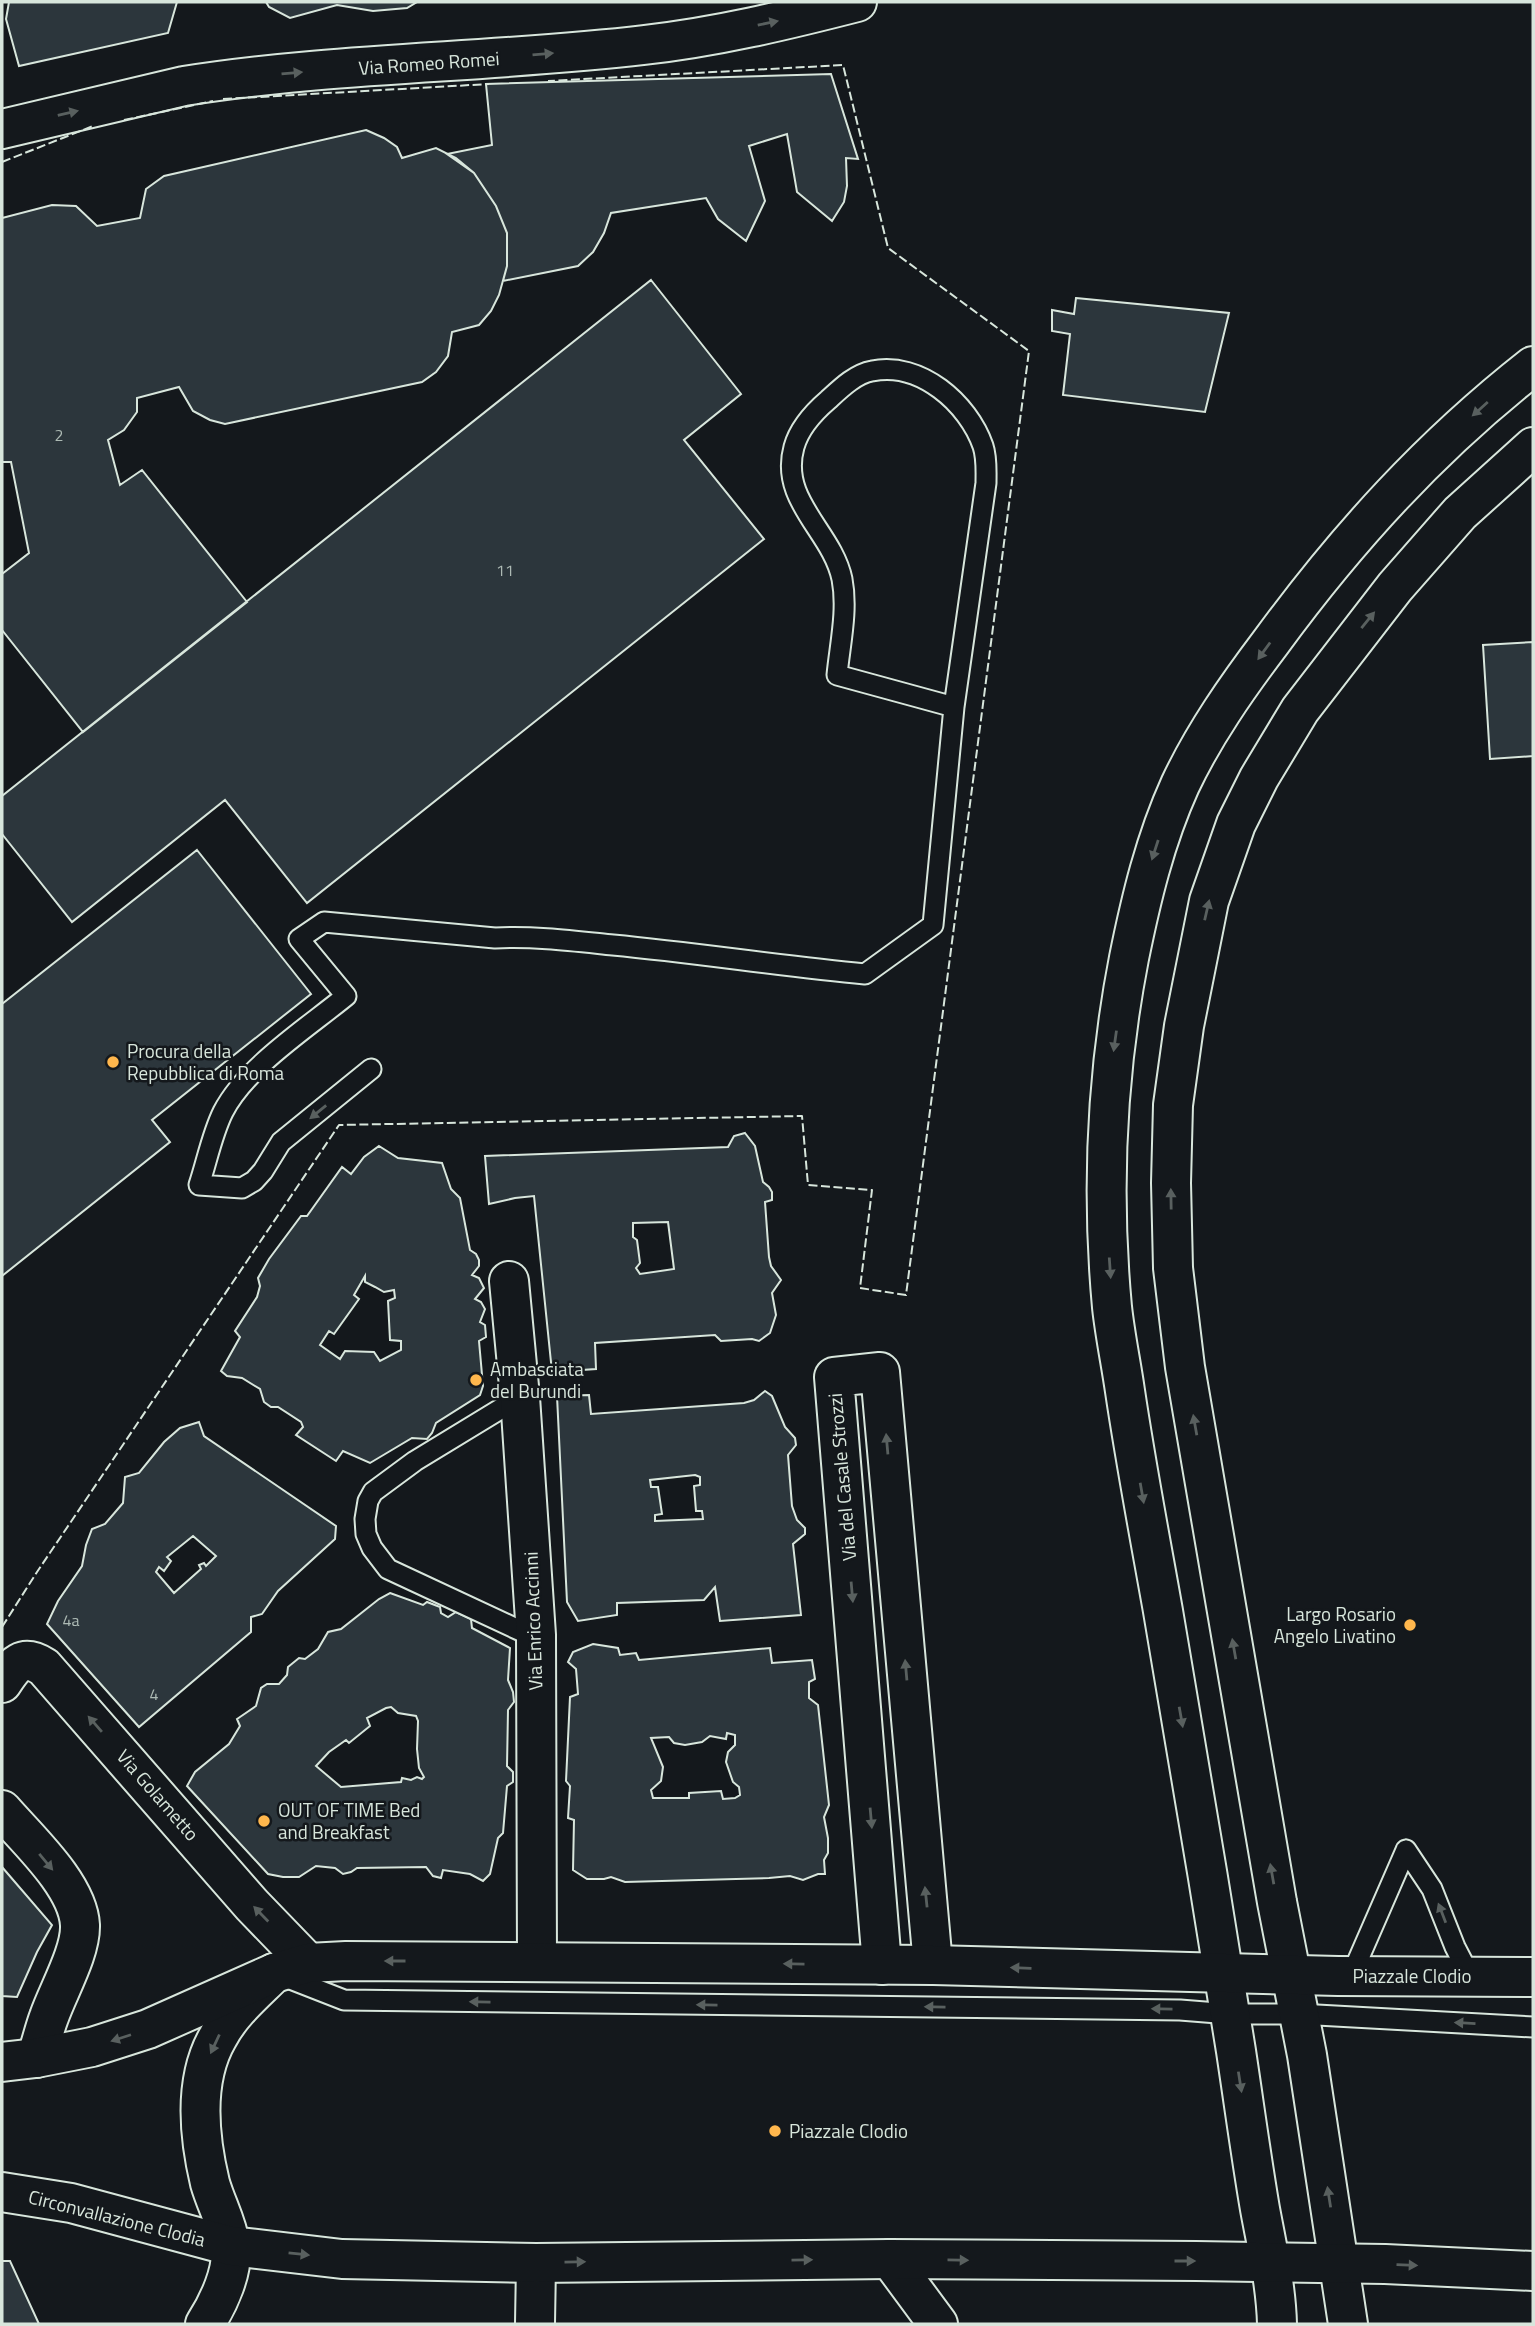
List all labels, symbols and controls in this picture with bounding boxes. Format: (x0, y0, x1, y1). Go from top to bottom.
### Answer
one-way arrow (757, 18, 779, 29)
street label: Via Romeo Romei (357, 43, 500, 82)
one-way arrow (532, 48, 554, 59)
one-way arrow (281, 67, 303, 78)
one-way arrow (57, 107, 79, 118)
one-way arrow (1472, 401, 1489, 416)
house number: 2 (55, 423, 63, 447)
house number: 11 (496, 558, 514, 582)
one-way arrow (1361, 612, 1376, 630)
one-way arrow (1257, 642, 1271, 660)
one-way arrow (1150, 840, 1160, 861)
one-way arrow (1202, 899, 1213, 921)
one-way arrow (1110, 1030, 1121, 1052)
place label: Procura della Repubblica di Roma (127, 1036, 285, 1087)
marker: Procura della Repubblica di Roma (105, 1054, 121, 1070)
one-way arrow (309, 1104, 327, 1119)
one-way arrow (1165, 1188, 1177, 1210)
one-way arrow (1104, 1257, 1115, 1279)
place label: Ambasciata del Burundi (490, 1354, 584, 1405)
marker: Ambasciata del Burundi (468, 1372, 484, 1388)
street label: Via del Casale Strozzi (820, 1392, 863, 1562)
one-way arrow (1189, 1414, 1200, 1436)
one-way arrow (881, 1432, 892, 1454)
one-way arrow (1137, 1482, 1148, 1504)
street label: Via Enrico Accinni (516, 1551, 549, 1691)
one-way arrow (847, 1581, 858, 1603)
place label: Largo Rosario Angelo Livatino (1274, 1599, 1396, 1650)
house number: 4a (63, 1608, 79, 1632)
marker: Largo Rosario Angelo Livatino (1402, 1617, 1418, 1633)
one-way arrow (1228, 1638, 1239, 1660)
one-way arrow (900, 1659, 911, 1681)
house number: 4 (150, 1682, 159, 1706)
one-way arrow (1176, 1706, 1187, 1728)
one-way arrow (87, 1715, 103, 1733)
street label: Via Golametto (110, 1742, 207, 1847)
place label: OUT OF TIME Bed and Breakfast (278, 1795, 420, 1846)
one-way arrow (866, 1808, 877, 1830)
marker: OUT OF TIME Bed and Breakfast (256, 1813, 272, 1829)
one-way arrow (38, 1853, 53, 1870)
one-way arrow (1266, 1863, 1277, 1885)
one-way arrow (920, 1886, 931, 1908)
one-way arrow (1436, 1903, 1447, 1924)
one-way arrow (252, 1905, 269, 1922)
one-way arrow (383, 1955, 405, 1967)
one-way arrow (782, 1959, 804, 1970)
street label: Piazzale Clodio (1353, 1961, 1471, 1990)
one-way arrow (1010, 1962, 1032, 1973)
one-way arrow (468, 1996, 490, 2008)
one-way arrow (696, 1999, 718, 2011)
one-way arrow (923, 2001, 945, 2013)
one-way arrow (1151, 2004, 1173, 2015)
one-way arrow (1454, 2017, 1476, 2028)
one-way arrow (110, 2033, 131, 2043)
one-way arrow (209, 2034, 221, 2054)
one-way arrow (1235, 2071, 1246, 2093)
place label: Piazzale Clodio (789, 2116, 908, 2145)
marker: Piazzale Clodio (767, 2123, 783, 2139)
street label: Circonvallazione Clodia (26, 2182, 209, 2254)
one-way arrow (1323, 2186, 1334, 2208)
one-way arrow (288, 2249, 310, 2260)
one-way arrow (792, 2254, 814, 2266)
one-way arrow (947, 2254, 969, 2266)
one-way arrow (1175, 2255, 1197, 2267)
one-way arrow (564, 2257, 586, 2268)
one-way arrow (1397, 2259, 1419, 2271)

